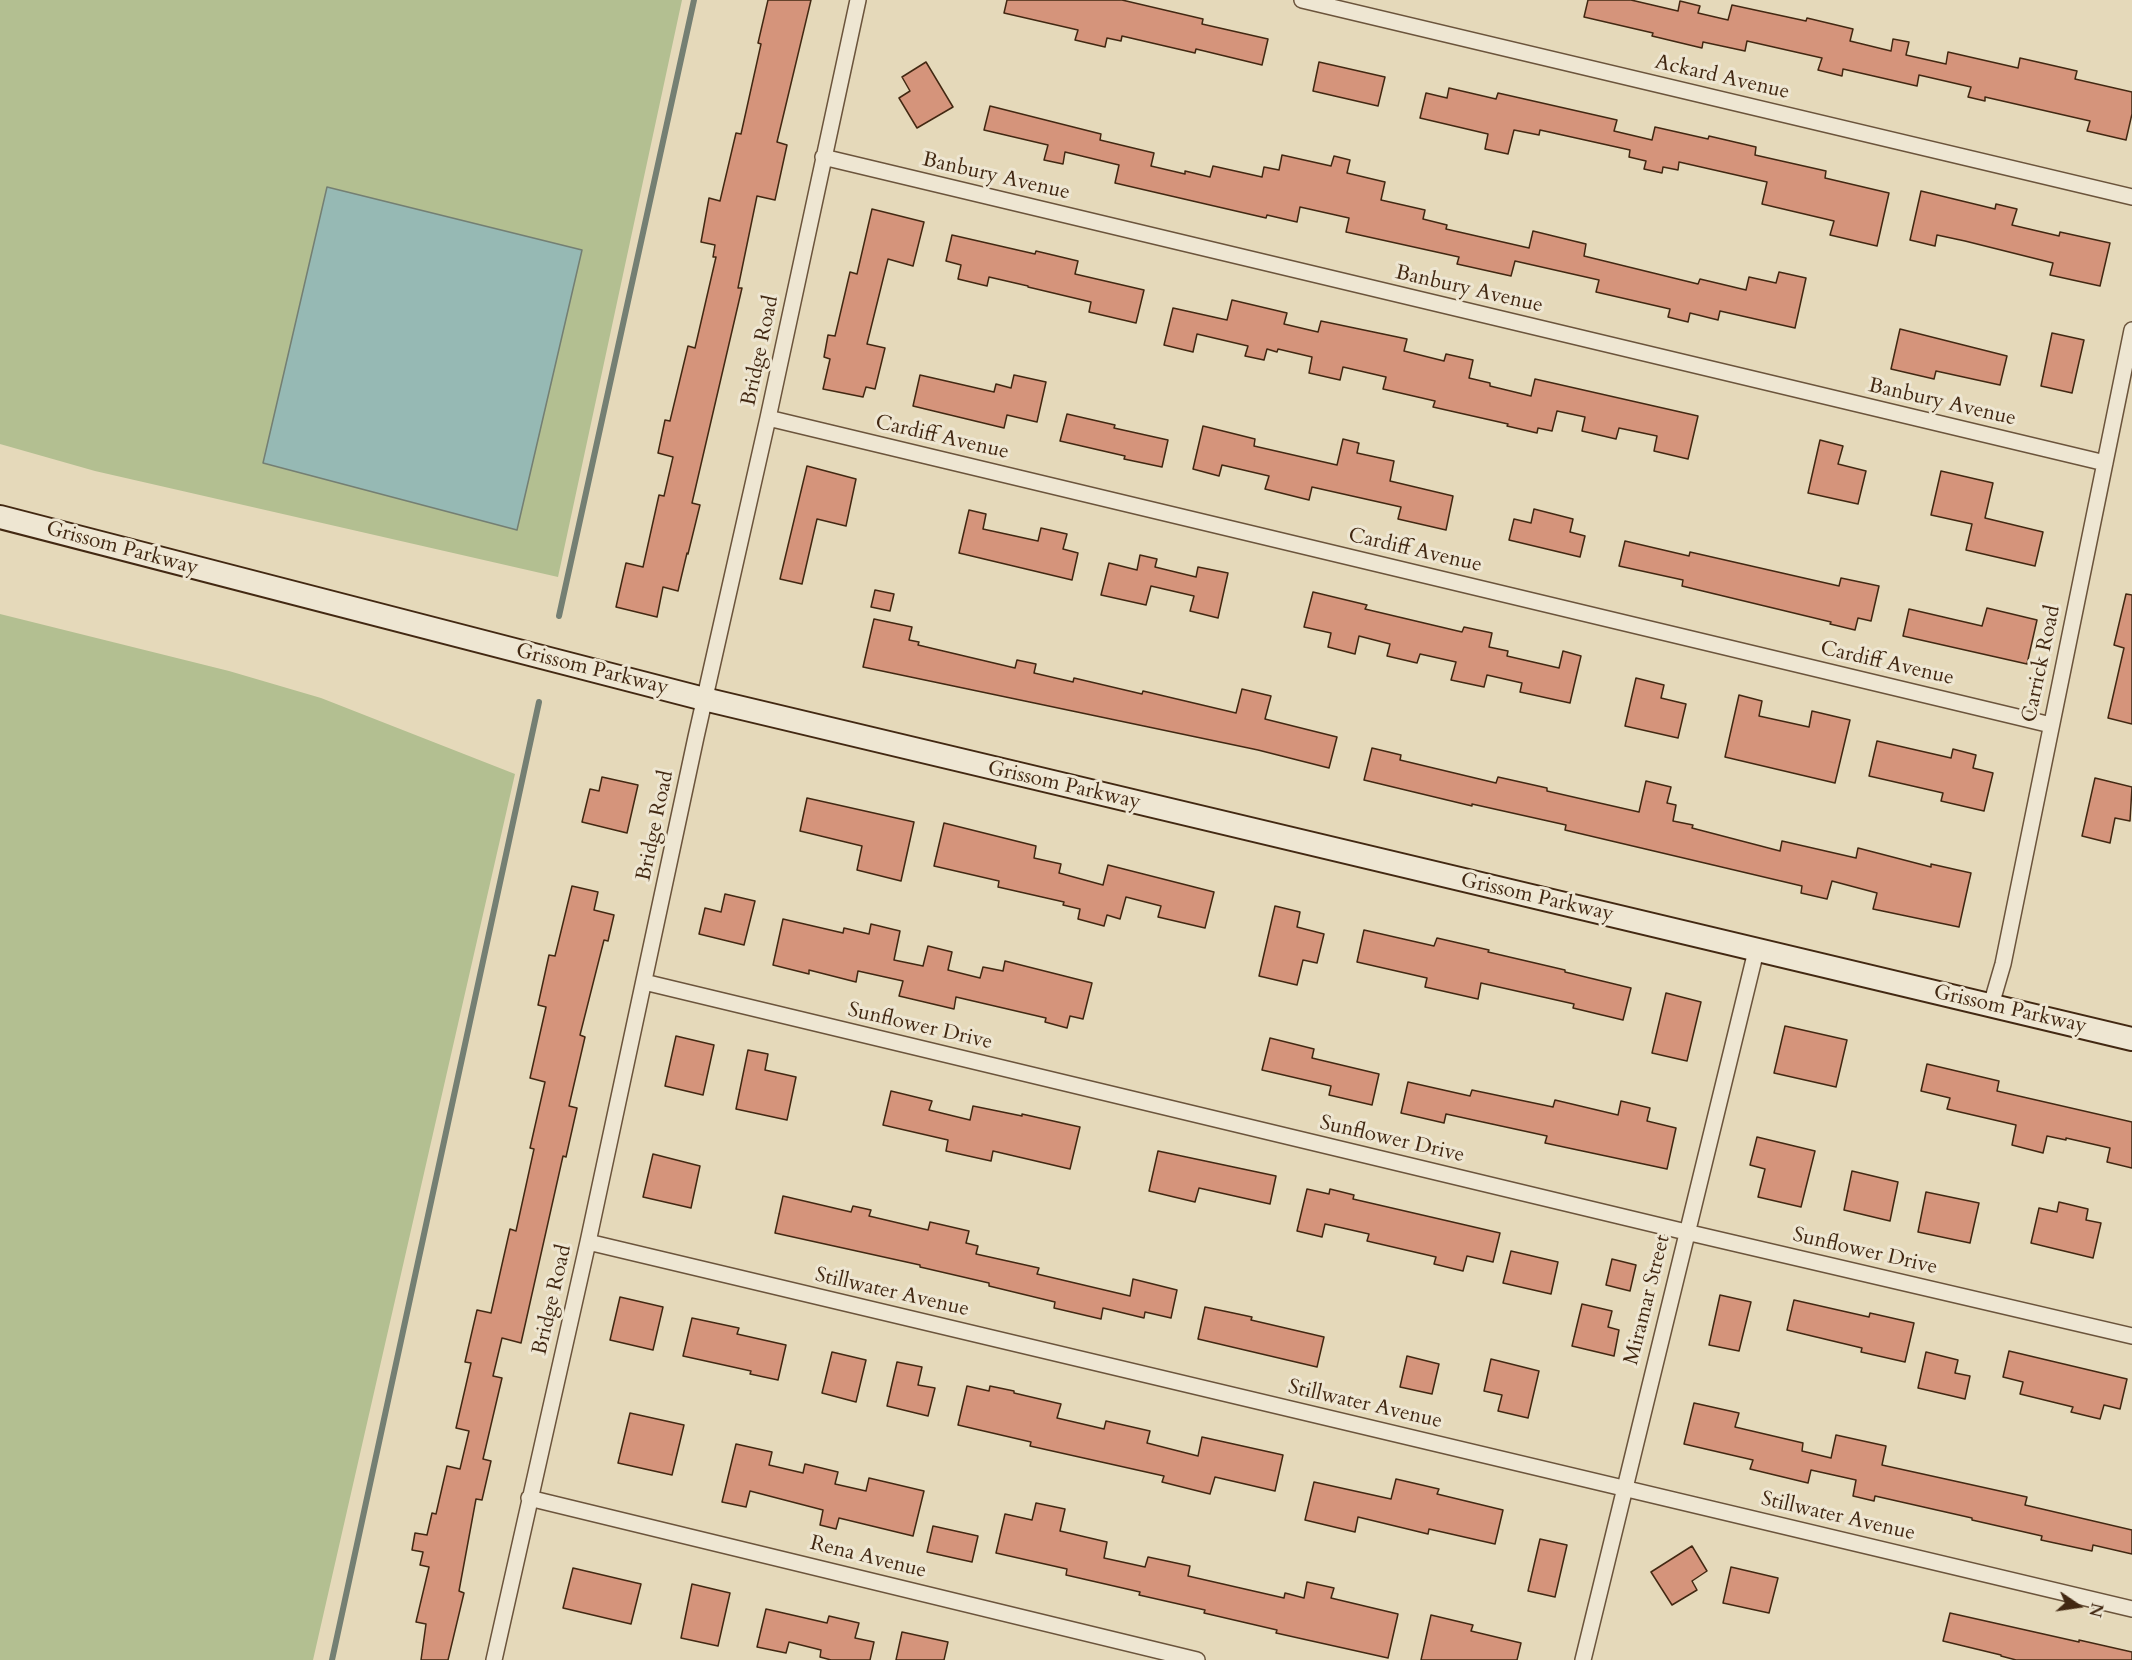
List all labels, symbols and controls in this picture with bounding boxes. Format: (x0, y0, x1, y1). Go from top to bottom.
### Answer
street label: Ackard Avenue (1652, 50, 1792, 106)
street label: Banbury Avenue (920, 148, 1072, 206)
street label: Banbury Avenue (1393, 261, 1545, 319)
street label: Bridge Road (737, 294, 785, 408)
street label: Banbury Avenue (1866, 374, 2018, 432)
street label: Cardiff Avenue (873, 410, 1011, 466)
street label: Grissom Parkway (43, 517, 201, 581)
street label: Cardiff Avenue (1346, 523, 1484, 579)
street label: Carrick Road (2017, 603, 2067, 725)
street label: Cardiff Avenue (1818, 636, 1956, 692)
street label: Grissom Parkway (513, 639, 671, 701)
street label: Grissom Parkway (985, 756, 1143, 816)
street label: Bridge Road (632, 769, 680, 883)
street label: Grissom Parkway (1458, 868, 1616, 928)
street label: Grissom Parkway (1931, 980, 2089, 1040)
street label: Sunflower Drive (845, 998, 995, 1056)
street label: Sunflower Drive (1317, 1111, 1467, 1169)
street label: Sunflower Drive (1790, 1223, 1940, 1281)
street label: Miramar Street (1620, 1232, 1676, 1368)
street label: Bridge Road (528, 1243, 578, 1357)
street label: Stillwater Avenue (813, 1263, 971, 1323)
street label: Stillwater Avenue (1286, 1375, 1444, 1435)
street label: Stillwater Avenue (1759, 1487, 1917, 1547)
street label: Rena Avenue (807, 1531, 929, 1585)
north arrow (2048, 1576, 2108, 1636)
text: N (2083, 1601, 2108, 1619)

